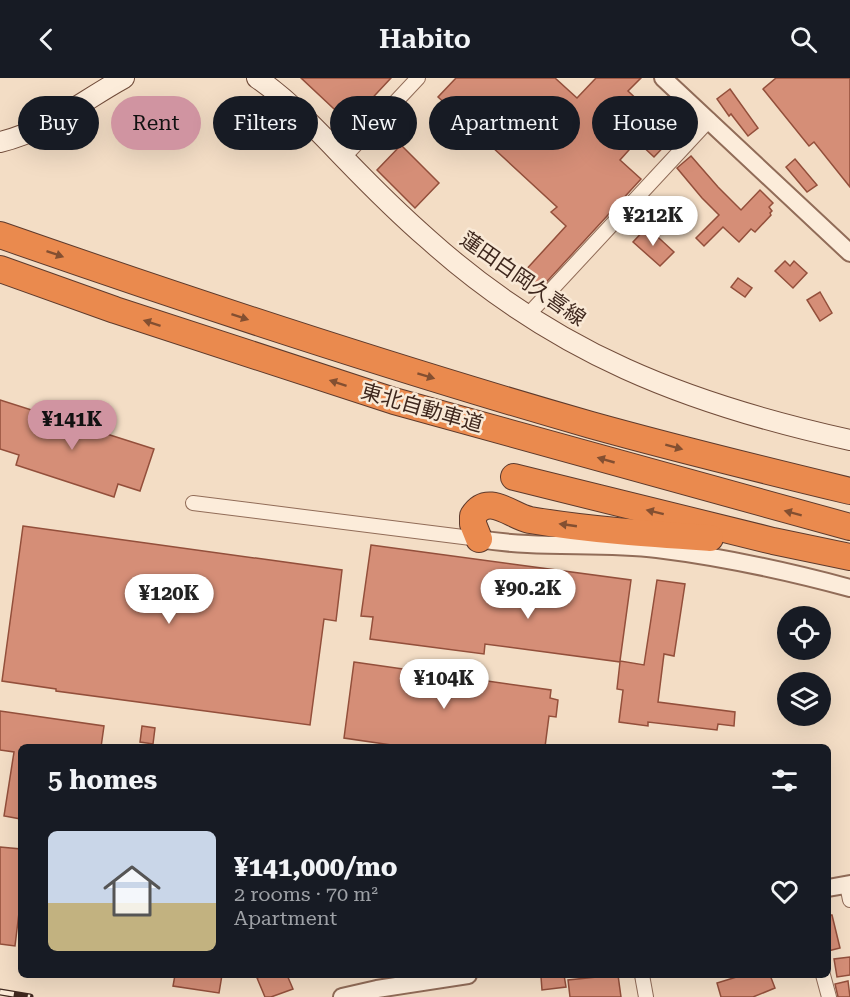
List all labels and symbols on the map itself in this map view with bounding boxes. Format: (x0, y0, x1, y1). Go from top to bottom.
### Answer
pin: ¥212K (611, 196, 695, 247)
street label: 蓮田白岡久喜線 (456, 227, 590, 331)
one-way arrow (46, 250, 64, 260)
one-way arrow (231, 313, 249, 322)
one-way arrow (143, 317, 161, 327)
one-way arrow (417, 372, 435, 381)
one-way arrow (329, 378, 347, 387)
street label: 東北自動車道 (358, 379, 486, 437)
pin: ¥141K (30, 400, 114, 451)
one-way arrow (665, 443, 683, 452)
one-way arrow (596, 455, 615, 465)
one-way arrow (646, 506, 664, 516)
one-way arrow (784, 508, 802, 517)
one-way arrow (558, 520, 577, 529)
pin: ¥90.2K (479, 569, 577, 620)
pin: ¥120K (127, 574, 211, 625)
pin: ¥104K (402, 659, 486, 710)

